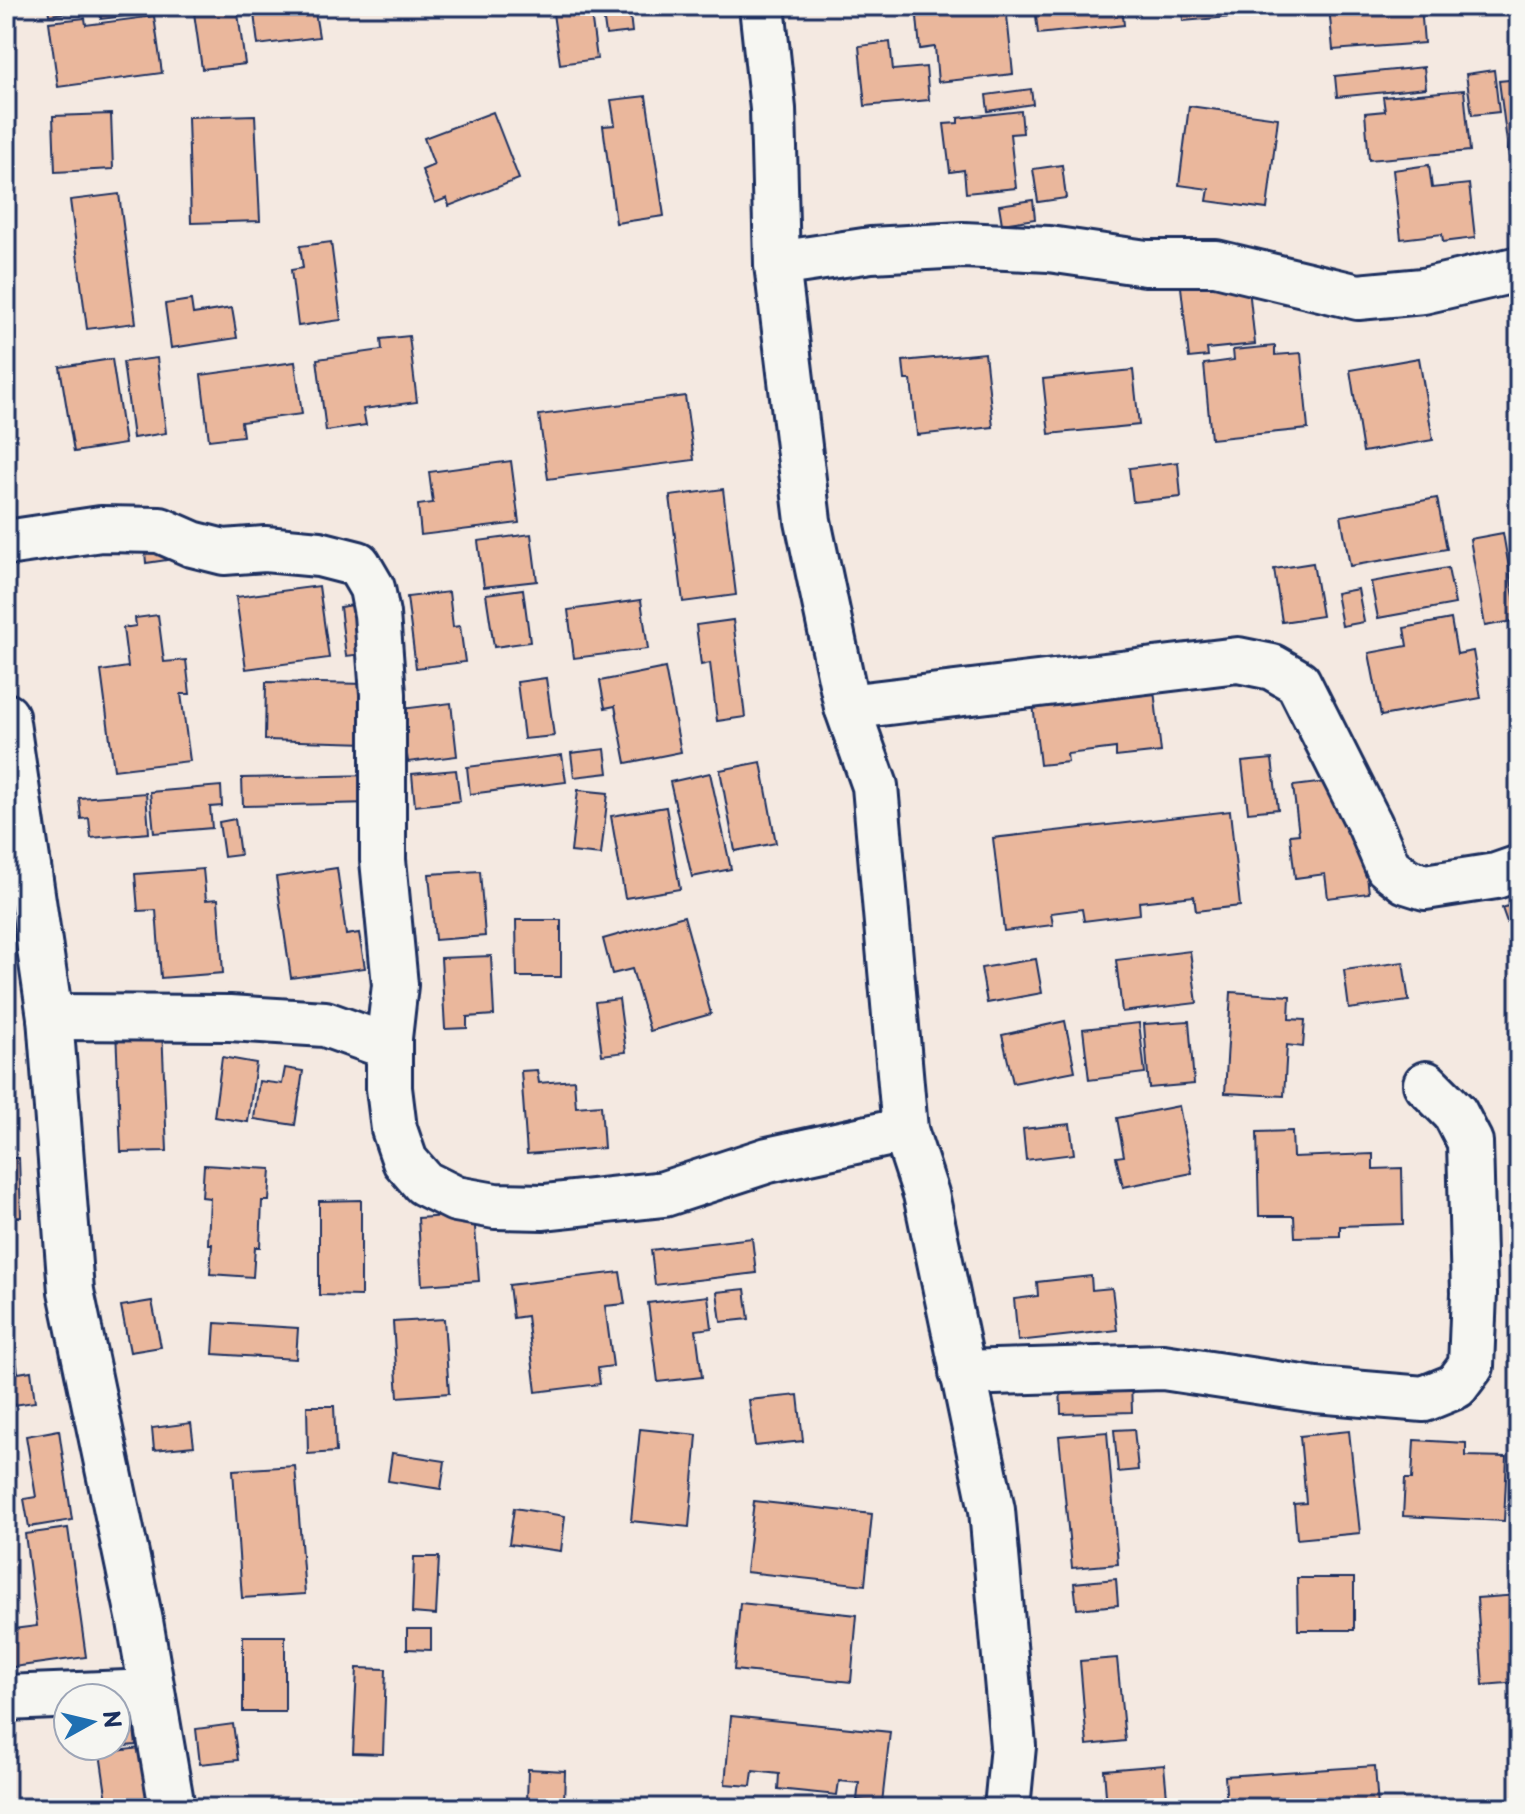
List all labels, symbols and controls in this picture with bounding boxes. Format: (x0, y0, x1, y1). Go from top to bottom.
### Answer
north arrow (52, 1682, 132, 1762)
text: N (96, 1708, 131, 1730)

